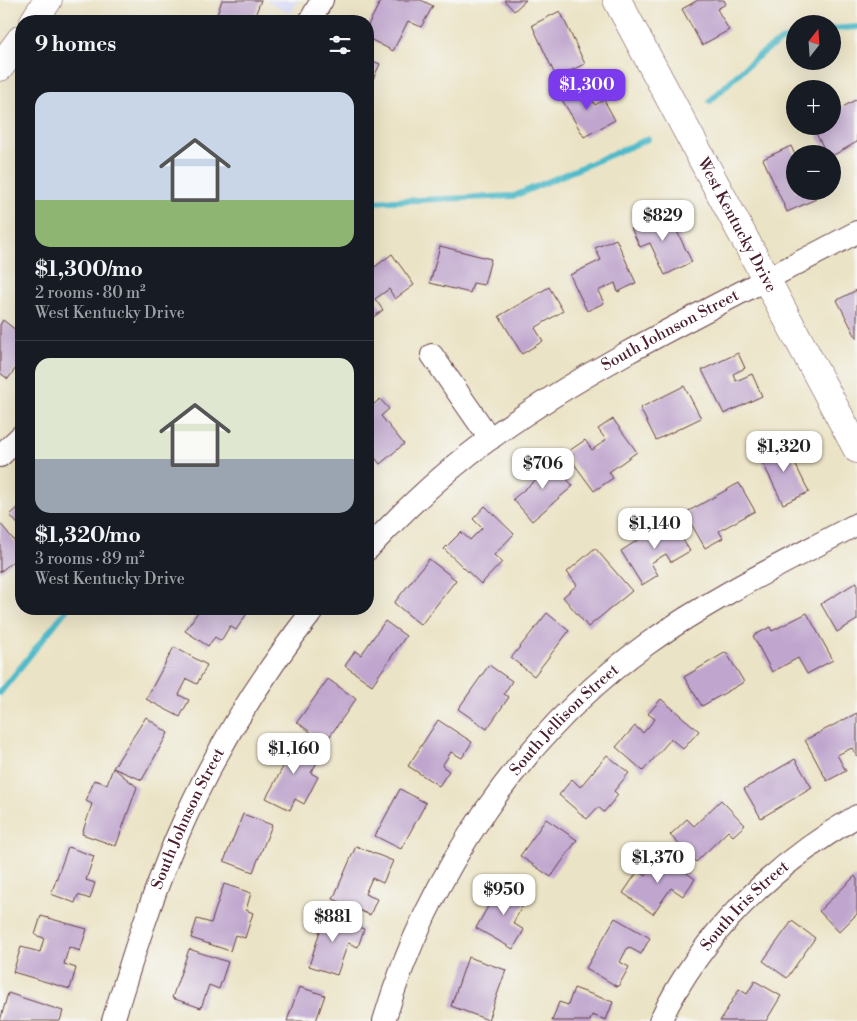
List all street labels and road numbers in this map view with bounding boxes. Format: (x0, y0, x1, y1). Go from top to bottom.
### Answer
street label: West Kentucky Drive (693, 153, 781, 296)
street label: South Johnson Street (597, 285, 742, 375)
street label: South Jellison Street (505, 660, 623, 780)
street label: South Johnson Street (147, 744, 229, 892)
street label: South Iris Street (696, 856, 793, 955)

